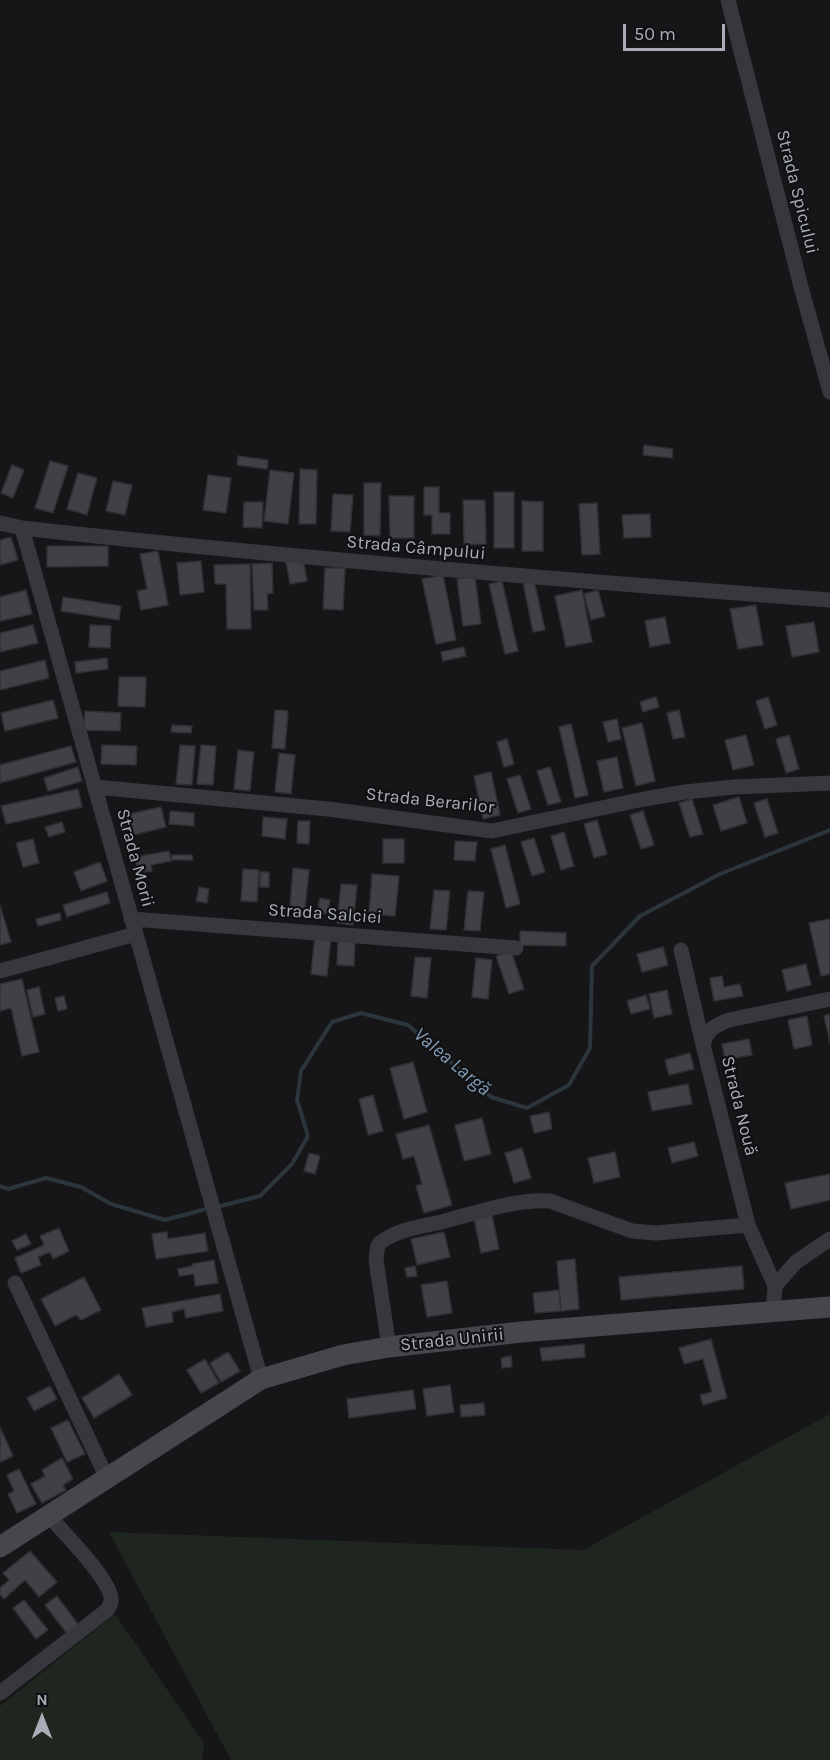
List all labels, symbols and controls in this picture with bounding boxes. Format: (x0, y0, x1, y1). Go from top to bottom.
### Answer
scale bar (626, 12, 728, 50)
text: 50 m (634, 23, 676, 45)
street label: Strada Spicului (771, 128, 823, 256)
street label: Strada Câmpului (346, 531, 486, 565)
street label: Strada Berarilor (365, 784, 495, 818)
street label: Strada Morii (111, 806, 159, 910)
street label: Strada Salciei (267, 899, 383, 929)
water label: Valea Largă (408, 1023, 496, 1101)
street label: Strada Nouă (716, 1054, 762, 1158)
street label: Strada Unirii (399, 1324, 505, 1356)
north arrow (12, 1688, 72, 1748)
text: N (36, 1690, 48, 1709)

